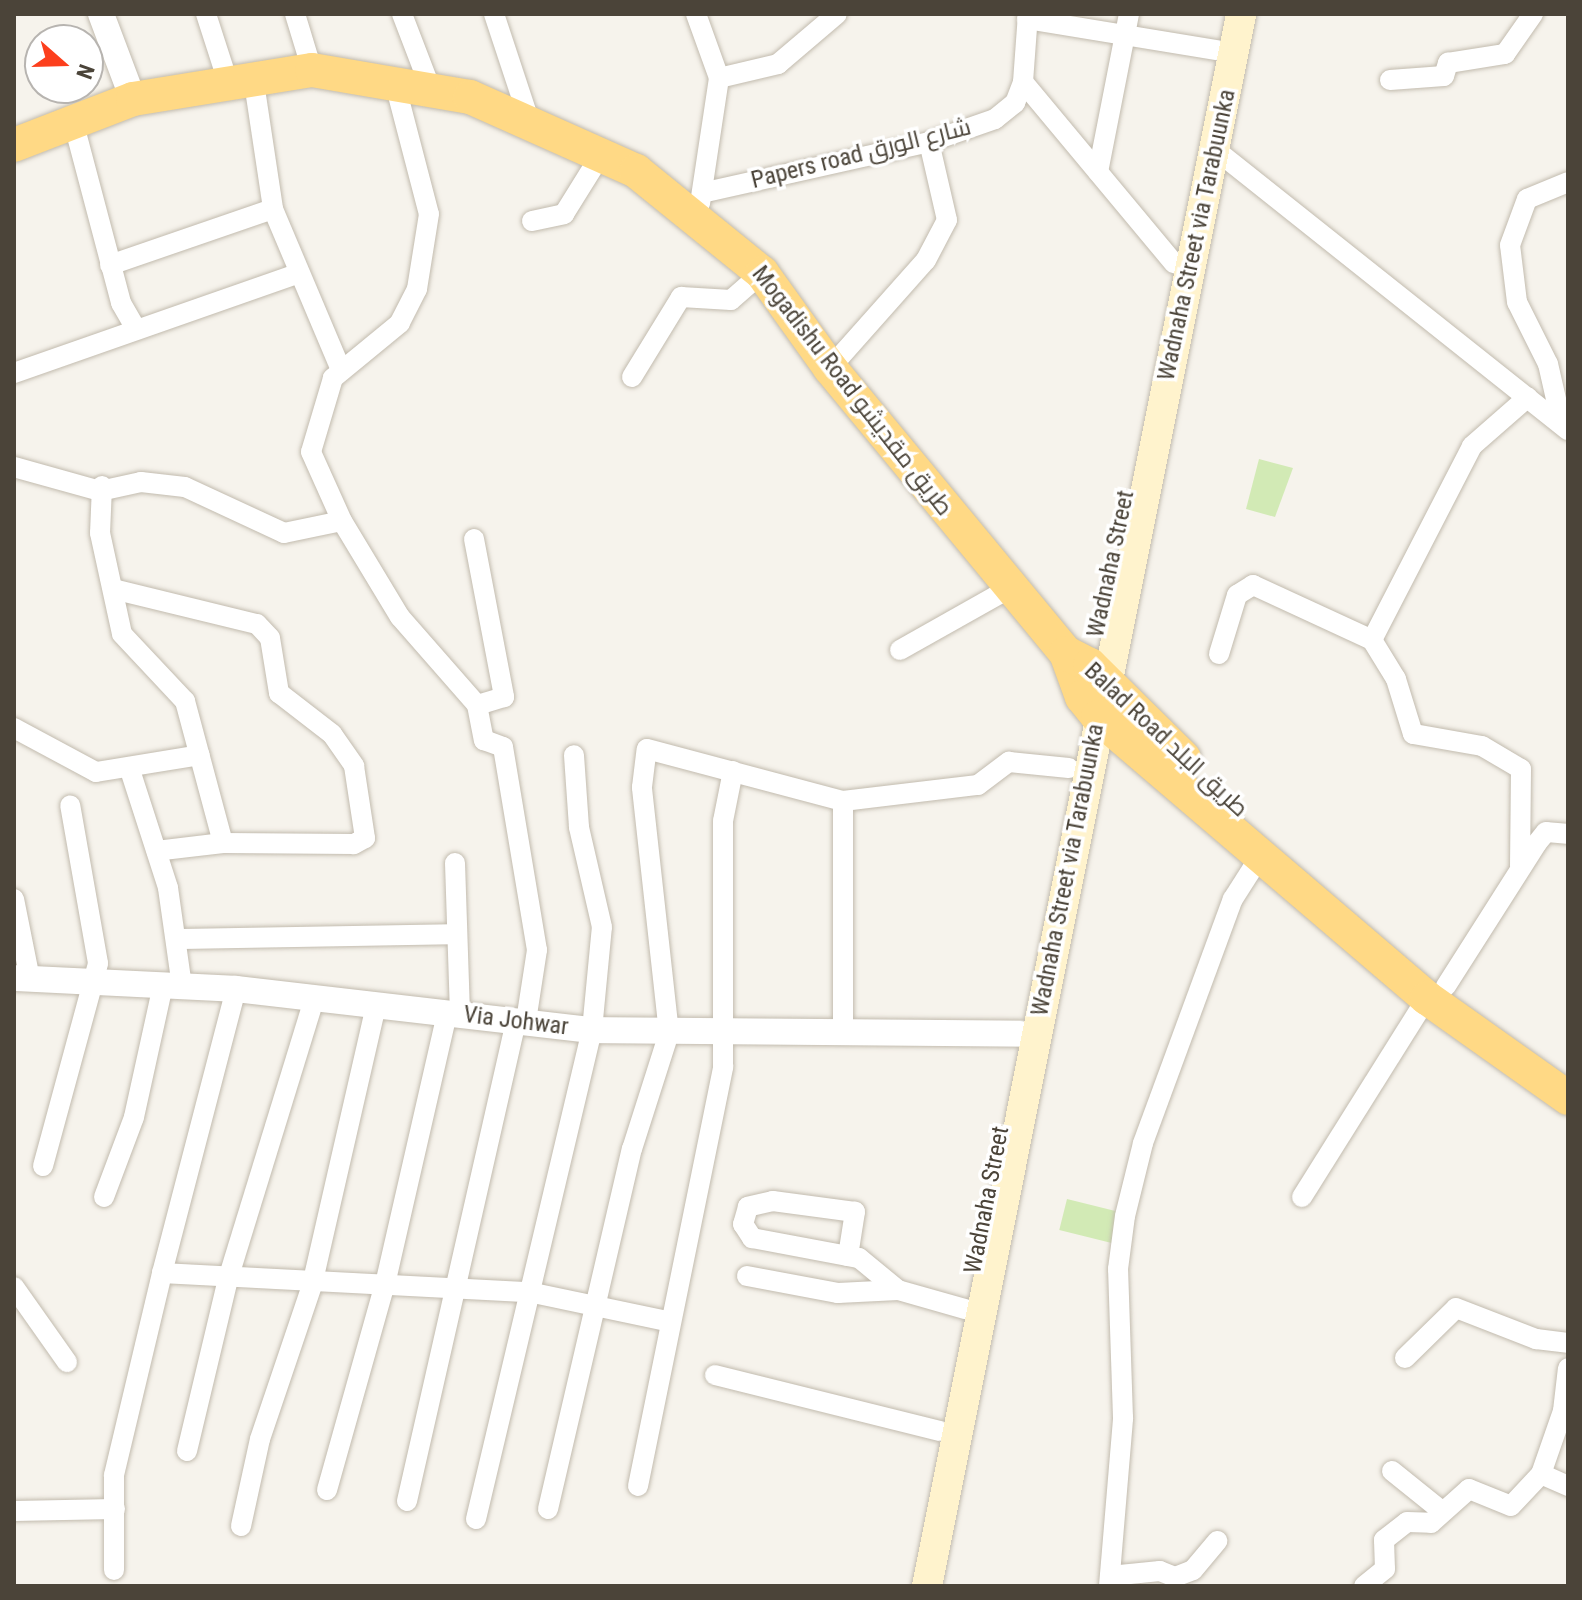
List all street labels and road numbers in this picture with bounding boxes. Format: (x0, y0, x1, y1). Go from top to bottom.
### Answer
street label: Wadnaha Street via Tarabuunka (1152, 86, 1242, 384)
street label: Papers road شارع الورق (748, 113, 974, 195)
street label: Mogadishu Road طريق مقديشو (745, 260, 959, 522)
street label: Wadnaha Street (1081, 488, 1141, 640)
street label: Balad Road طريق البلد (1078, 657, 1254, 823)
street label: Wadnaha Street via Tarabuunka (1025, 721, 1111, 1019)
street label: Via Johwar (462, 1000, 570, 1042)
street label: Wadnaha Street (959, 1124, 1015, 1276)

